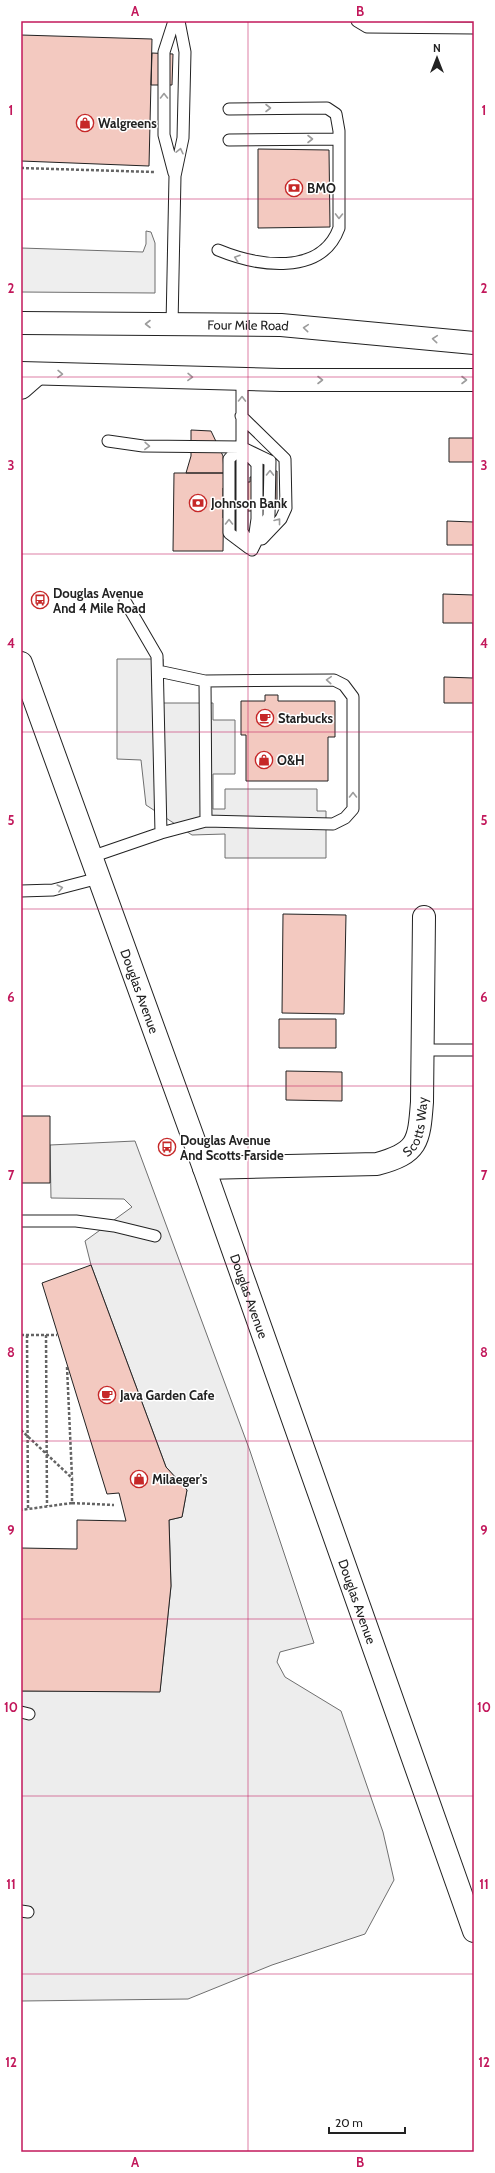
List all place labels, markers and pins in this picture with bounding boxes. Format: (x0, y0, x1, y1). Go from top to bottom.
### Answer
shop icon: Walgreens (75, 113, 95, 133)
place label: Walgreens (98, 115, 157, 131)
bank icon: BMO (284, 178, 304, 198)
place label: BMO (307, 180, 336, 196)
bank icon: Johnson Bank (188, 493, 208, 513)
place label: Johnson Bank (210, 495, 288, 511)
place label: Douglas Avenue And 4 Mile Road (53, 585, 146, 616)
bus stop icon: Douglas Avenue And 4 Mile Road (30, 590, 50, 610)
cafe icon: Starbucks (255, 708, 275, 728)
place label: Starbucks (278, 710, 333, 726)
shop icon: O&H (254, 750, 274, 770)
place label: O&H (277, 752, 305, 768)
place label: Douglas Avenue And Scotts Farside (180, 1132, 284, 1163)
bus stop icon: Douglas Avenue And Scotts Farside (157, 1137, 177, 1157)
cafe icon: Java Garden Cafe (97, 1385, 117, 1405)
place label: Java Garden Cafe (119, 1387, 215, 1403)
shop icon: Milaeger's (129, 1469, 149, 1489)
place label: Milaeger's (152, 1471, 208, 1487)

